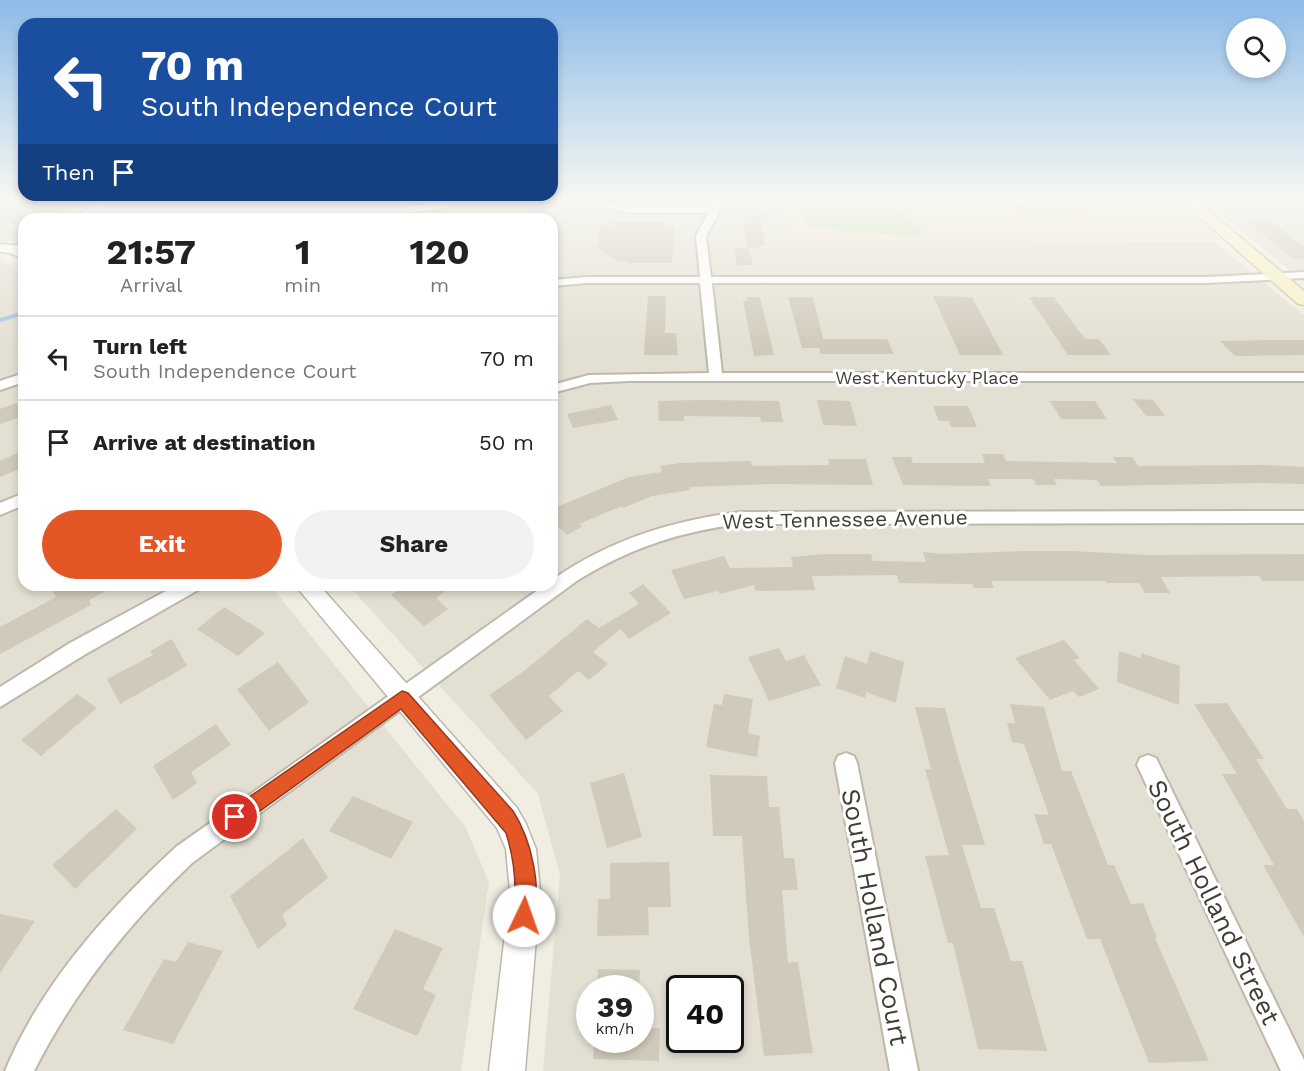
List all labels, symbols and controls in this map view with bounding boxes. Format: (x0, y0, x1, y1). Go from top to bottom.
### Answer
map controls (1226, 18, 1286, 78)
button: search (1226, 18, 1286, 78)
text: 70 m (141, 41, 244, 90)
icon: left (42, 42, 120, 120)
text: South Independence Court (141, 91, 497, 123)
icon: arrive (107, 156, 140, 189)
text: Then (42, 160, 95, 185)
text: 21:57 (106, 231, 196, 273)
text: 1 (295, 231, 311, 273)
text: 120 (409, 231, 470, 273)
text: Arrival (120, 273, 182, 297)
text: min (284, 273, 321, 297)
text: m (430, 273, 449, 297)
text: Turn left (93, 334, 187, 359)
icon: left (42, 342, 75, 375)
text: 70 m (480, 346, 534, 371)
text: South Independence Court (93, 359, 357, 383)
street label: West Kentucky Place (835, 367, 1019, 388)
icon: arrive (42, 426, 75, 459)
text: Arrive at destination (93, 430, 316, 455)
text: 50 m (479, 430, 534, 455)
street label: West Tennessee Avenue (722, 504, 968, 534)
button: Exit (42, 510, 282, 579)
button: Share (294, 510, 534, 579)
street label: South Holland Street (1142, 775, 1286, 1029)
street label: South Holland Court (835, 786, 915, 1048)
pin (209, 791, 260, 842)
icon: arrive (218, 800, 251, 833)
position arrow (492, 884, 556, 948)
speed limit sign: 40 (666, 975, 744, 1053)
text: 39 (597, 989, 633, 1024)
text: km/h (596, 1020, 634, 1038)

